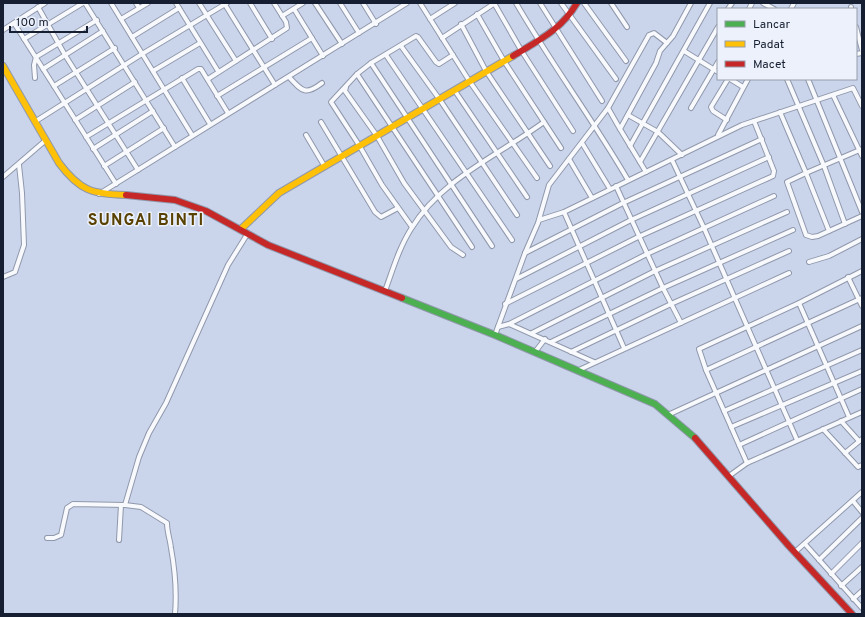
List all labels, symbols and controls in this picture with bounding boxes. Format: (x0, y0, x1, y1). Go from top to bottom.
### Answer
scale bar (10, 8, 87, 34)
legend (717, 8, 857, 80)
text: 100 m (16, 15, 49, 31)
text: Lancar (753, 17, 790, 33)
text: Padat (753, 37, 784, 53)
text: Macet (753, 57, 786, 73)
district label: SUNGAI BINTI (88, 211, 204, 231)

